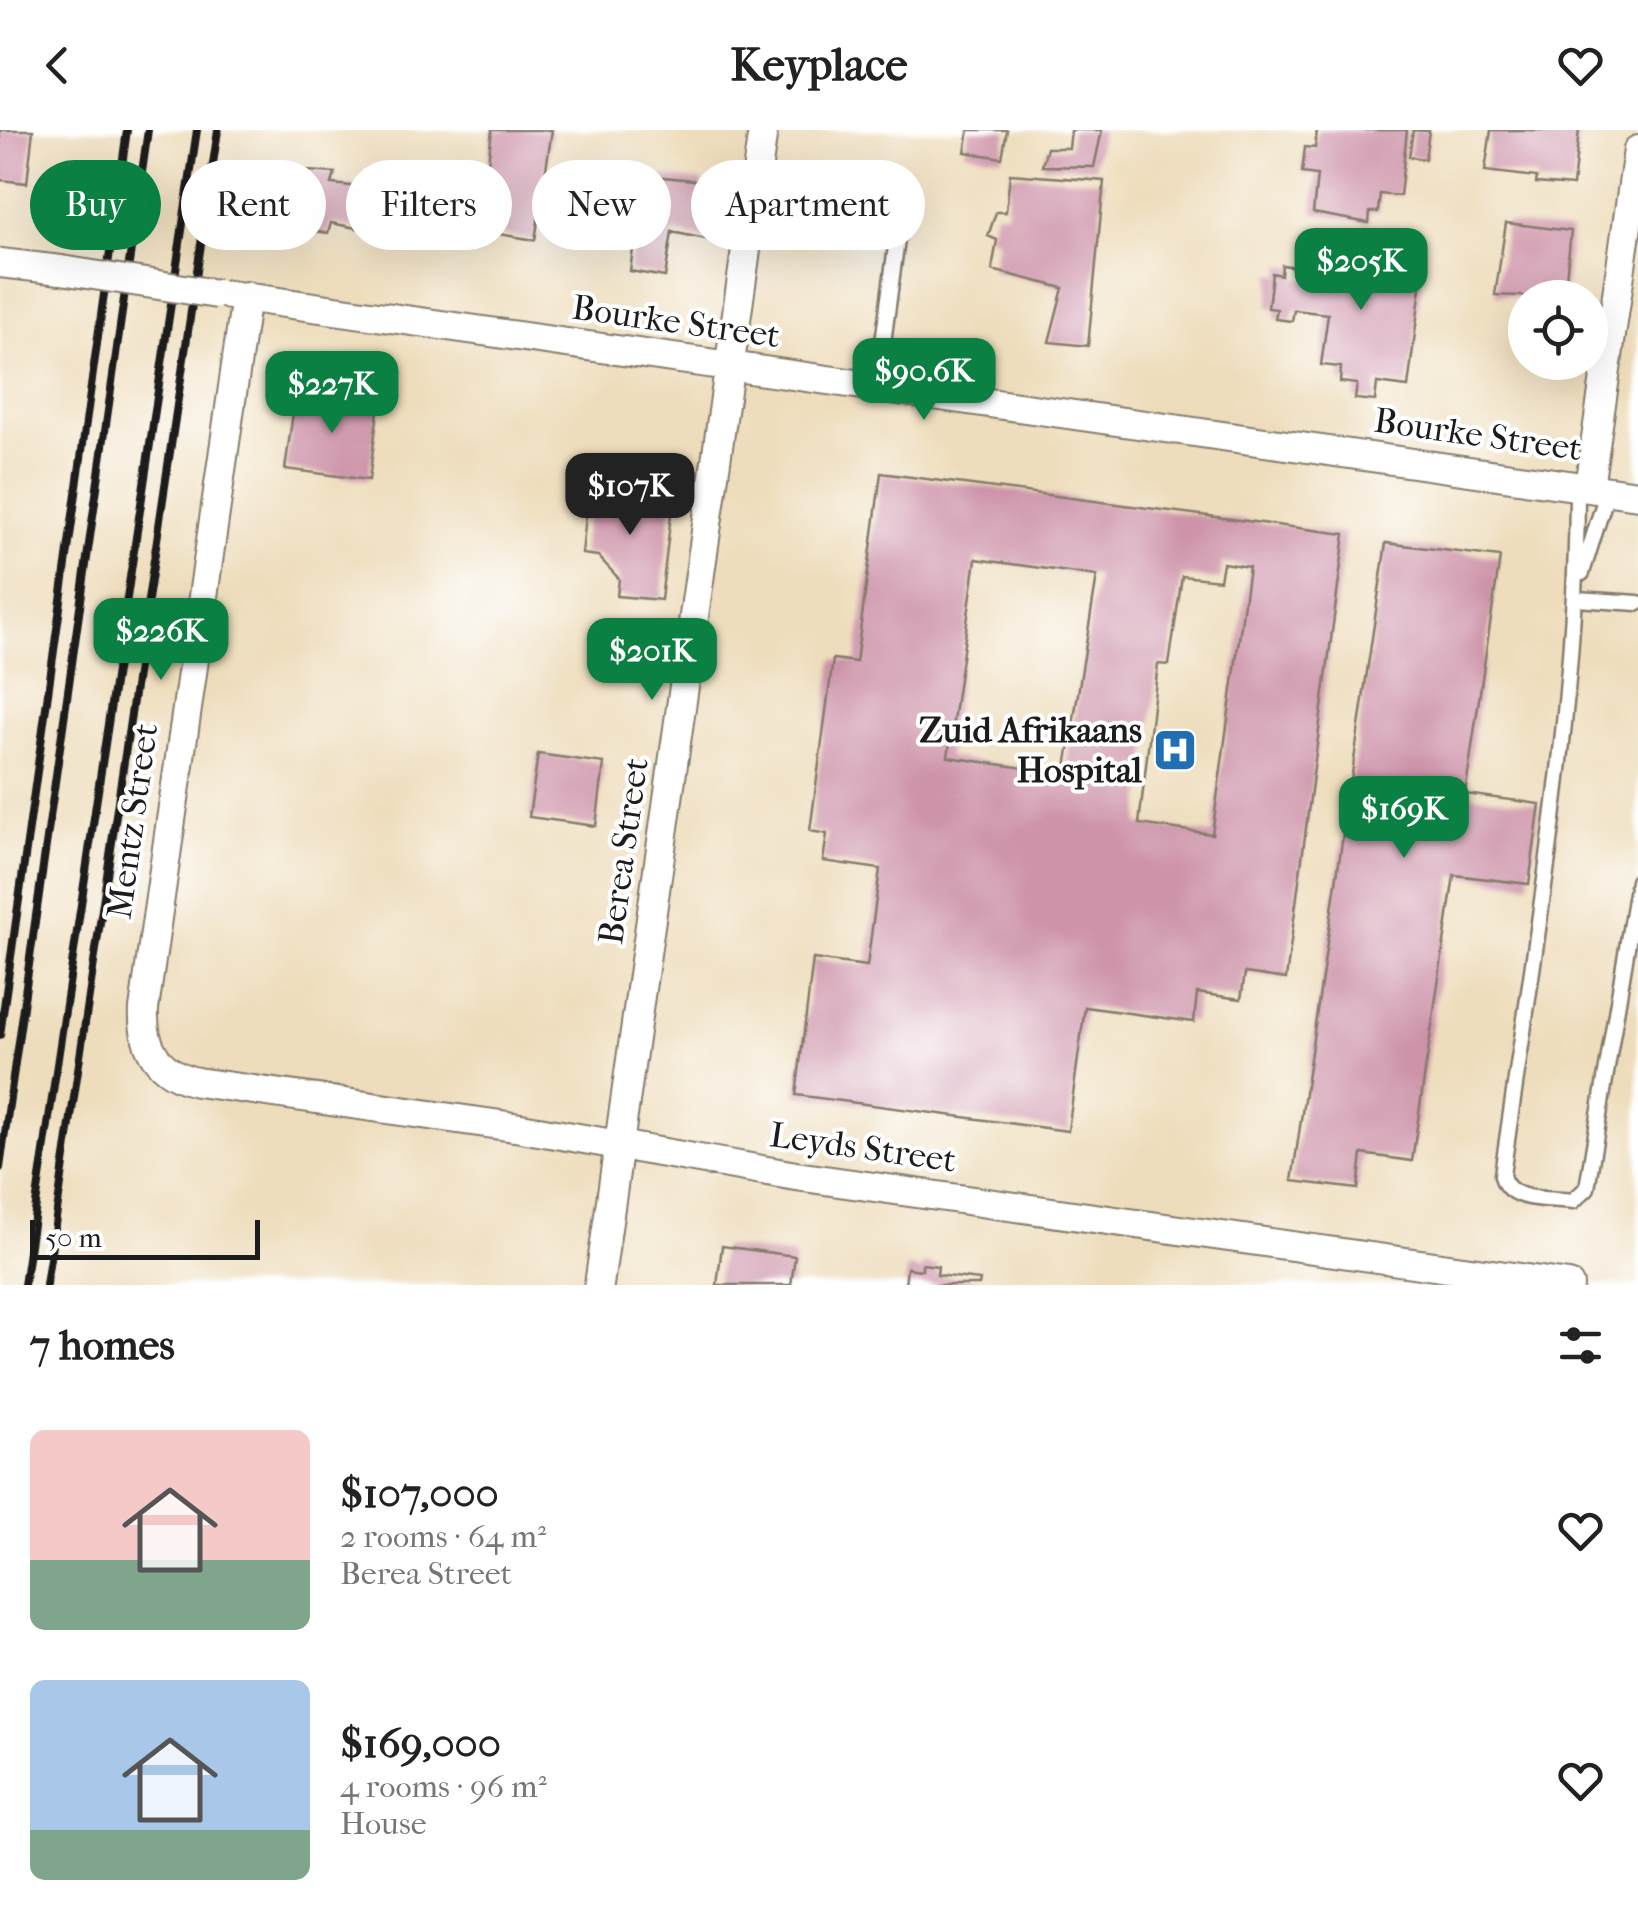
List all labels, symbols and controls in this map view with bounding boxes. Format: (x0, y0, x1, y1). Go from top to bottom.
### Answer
icon: back (30, 38, 85, 93)
icon: heart (1553, 38, 1608, 93)
text: Keyplace (731, 39, 907, 92)
chip: Buy (30, 160, 161, 250)
chip: Rent (181, 160, 326, 250)
chip: Filters (346, 160, 512, 250)
chip: New (532, 160, 671, 250)
chip: Apartment (691, 160, 925, 250)
pin: $205K (1291, 228, 1431, 313)
text: $205K (1317, 242, 1405, 279)
map controls (1508, 280, 1608, 380)
button: locate (1508, 280, 1608, 380)
street label: Bourke Street (569, 287, 783, 356)
pin: $90.6K (843, 338, 1005, 423)
pin: $227K (262, 351, 402, 436)
text: $90.6K (875, 352, 973, 389)
text: $227K (287, 365, 377, 402)
street label: Bourke Street (1371, 400, 1585, 469)
pin: $107K (560, 453, 700, 538)
text: $107K (587, 467, 673, 504)
pin: $226K (91, 598, 231, 683)
text: $226K (115, 612, 207, 649)
pin: $201K (582, 618, 722, 703)
text: $201K (609, 632, 695, 669)
place label: Zuid Afrikaans Hospital (919, 710, 1142, 791)
street label: Mentz Street (98, 720, 167, 921)
hospital icon: Zuid Afrikaans Hospital (1152, 727, 1198, 773)
street label: Berea Street (590, 755, 657, 947)
pin: $169K (1334, 776, 1474, 861)
text: $169K (1361, 790, 1447, 827)
street label: Leyds Street (767, 1114, 959, 1181)
scale bar (30, 1215, 260, 1260)
text: 50 m (45, 1221, 102, 1254)
icon: filters (1553, 1318, 1608, 1373)
text: 7 homes (30, 1321, 175, 1370)
text: $107,000 (340, 1469, 499, 1518)
icon: home (110, 1470, 230, 1590)
icon: heart (1553, 1503, 1608, 1558)
text: 2 rooms · 64 m² (340, 1518, 546, 1555)
text: Berea Street (340, 1555, 512, 1592)
text: $169,000 (340, 1719, 501, 1768)
icon: home (110, 1720, 230, 1840)
icon: heart (1553, 1753, 1608, 1808)
text: 4 rooms · 96 m² (340, 1768, 547, 1805)
text: House (340, 1805, 427, 1842)

